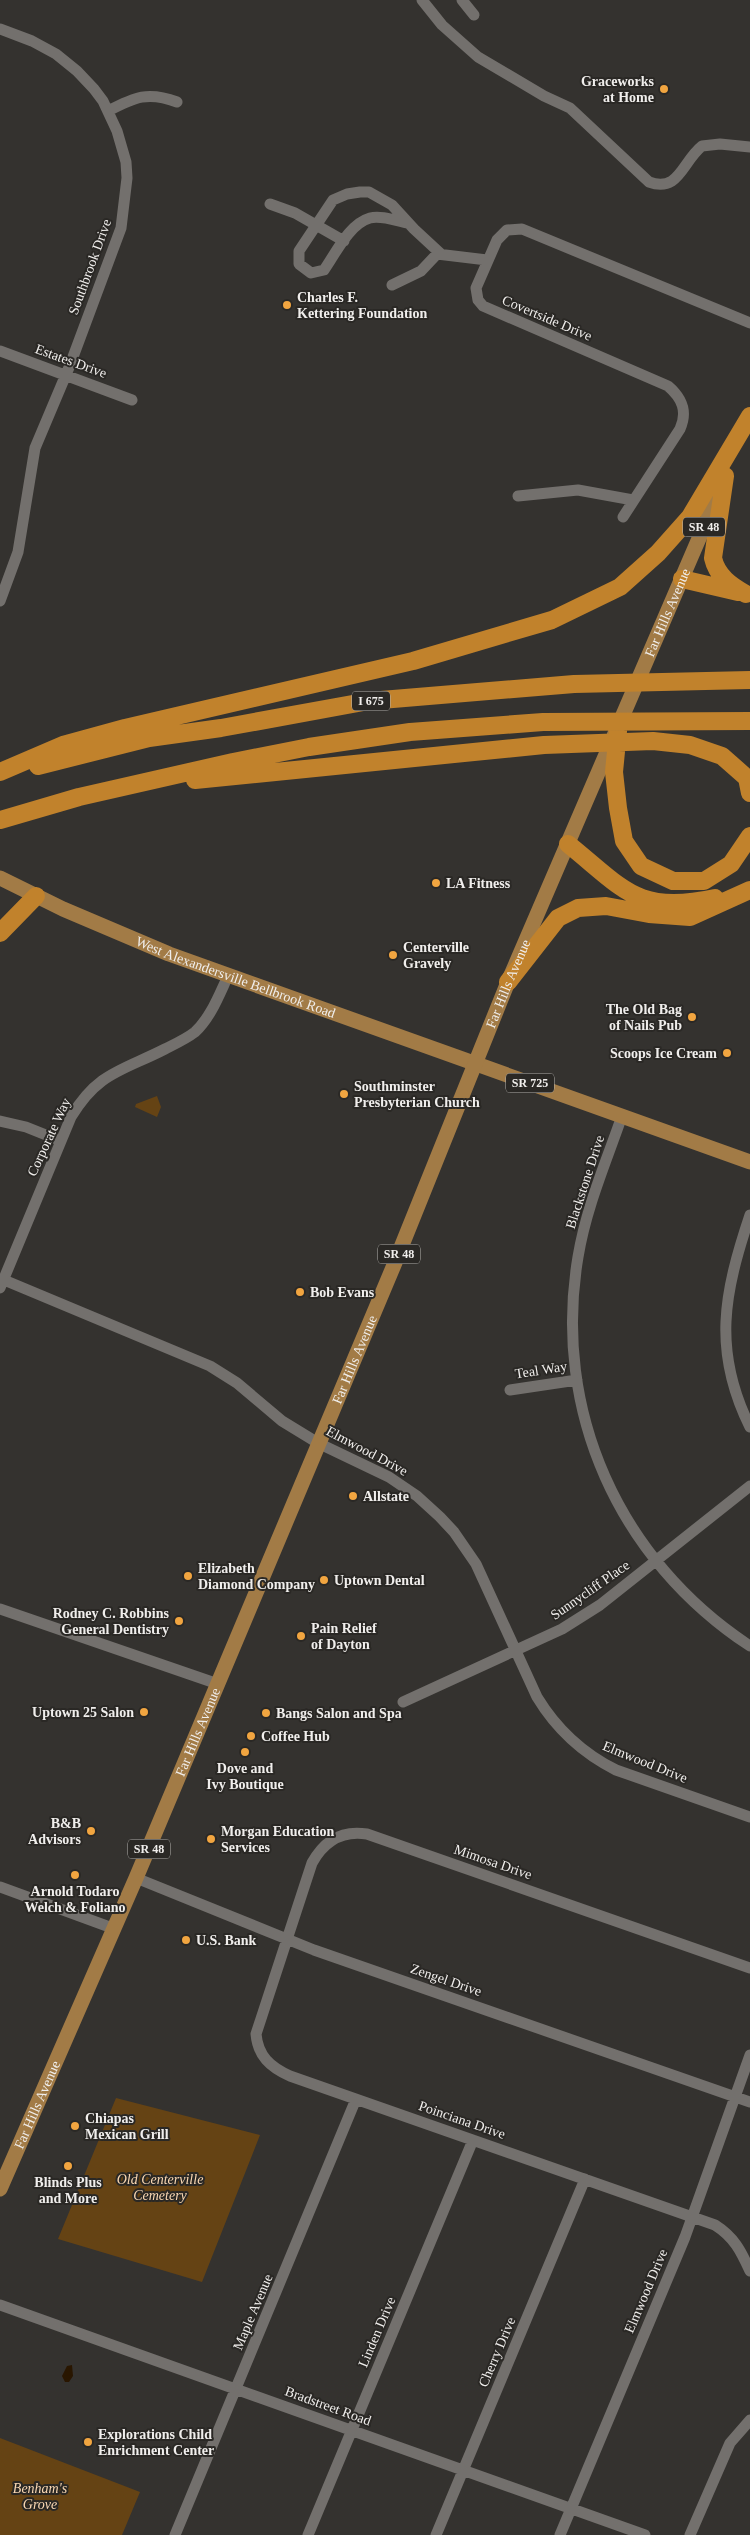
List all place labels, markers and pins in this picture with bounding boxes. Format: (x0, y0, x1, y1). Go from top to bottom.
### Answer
place label: Graceworks at Home (581, 74, 655, 105)
marker: Graceworks at Home (658, 83, 670, 95)
place label: Charles F. Kettering Foundation (297, 290, 427, 321)
marker: Charles F. Kettering Foundation (281, 299, 293, 311)
place label: LA Fitness (446, 876, 511, 891)
marker: LA Fitness (430, 877, 442, 889)
place label: Centerville Gravely (403, 940, 469, 971)
marker: Centerville Gravely (387, 949, 399, 961)
place label: The Old Bag of Nails Pub (606, 1002, 682, 1033)
marker: The Old Bag of Nails Pub (686, 1011, 698, 1023)
place label: Scoops Ice Cream (610, 1046, 717, 1061)
marker: Scoops Ice Cream (721, 1047, 733, 1059)
place label: Southminster Presbyterian Church (354, 1079, 480, 1110)
marker: Southminster Presbyterian Church (338, 1088, 350, 1100)
place label: Bob Evans (310, 1285, 375, 1300)
marker: Bob Evans (294, 1286, 306, 1298)
place label: Allstate (363, 1489, 409, 1504)
marker: Allstate (347, 1490, 359, 1502)
place label: Elizabeth Diamond Company (198, 1561, 315, 1592)
marker: Elizabeth Diamond Company (182, 1570, 194, 1582)
place label: Uptown Dental (334, 1573, 425, 1588)
marker: Uptown Dental (318, 1574, 330, 1586)
place label: Rodney C. Robbins General Dentistry (53, 1606, 170, 1637)
marker: Rodney C. Robbins General Dentistry (173, 1615, 185, 1627)
place label: Pain Relief of Dayton (311, 1621, 377, 1652)
marker: Pain Relief of Dayton (295, 1630, 307, 1642)
place label: Uptown 25 Salon (32, 1705, 134, 1720)
marker: Uptown 25 Salon (138, 1706, 150, 1718)
place label: Bangs Salon and Spa (276, 1706, 402, 1721)
marker: Bangs Salon and Spa (260, 1707, 272, 1719)
place label: Coffee Hub (261, 1729, 330, 1744)
marker: Coffee Hub (245, 1730, 257, 1742)
marker: Dove and Ivy Boutique (239, 1746, 251, 1758)
place label: Dove and Ivy Boutique (206, 1761, 284, 1792)
place label: B&B Advisors (28, 1816, 82, 1847)
place label: Morgan Education Services (221, 1824, 334, 1855)
marker: B&B Advisors (85, 1825, 97, 1837)
marker: Morgan Education Services (205, 1833, 217, 1845)
marker: Arnold Todaro Welch & Foliano (69, 1869, 81, 1881)
place label: Arnold Todaro Welch & Foliano (24, 1884, 126, 1915)
place label: U.S. Bank (196, 1933, 257, 1948)
marker: U.S. Bank (180, 1934, 192, 1946)
place label: Chiapas Mexican Grill (85, 2111, 169, 2142)
marker: Chiapas Mexican Grill (69, 2120, 81, 2132)
marker: Blinds Plus and More (62, 2160, 74, 2172)
place label: Blinds Plus and More (34, 2175, 102, 2206)
place label: Explorations Child Enrichment Center (98, 2427, 214, 2458)
marker: Explorations Child Enrichment Center (82, 2436, 94, 2448)

